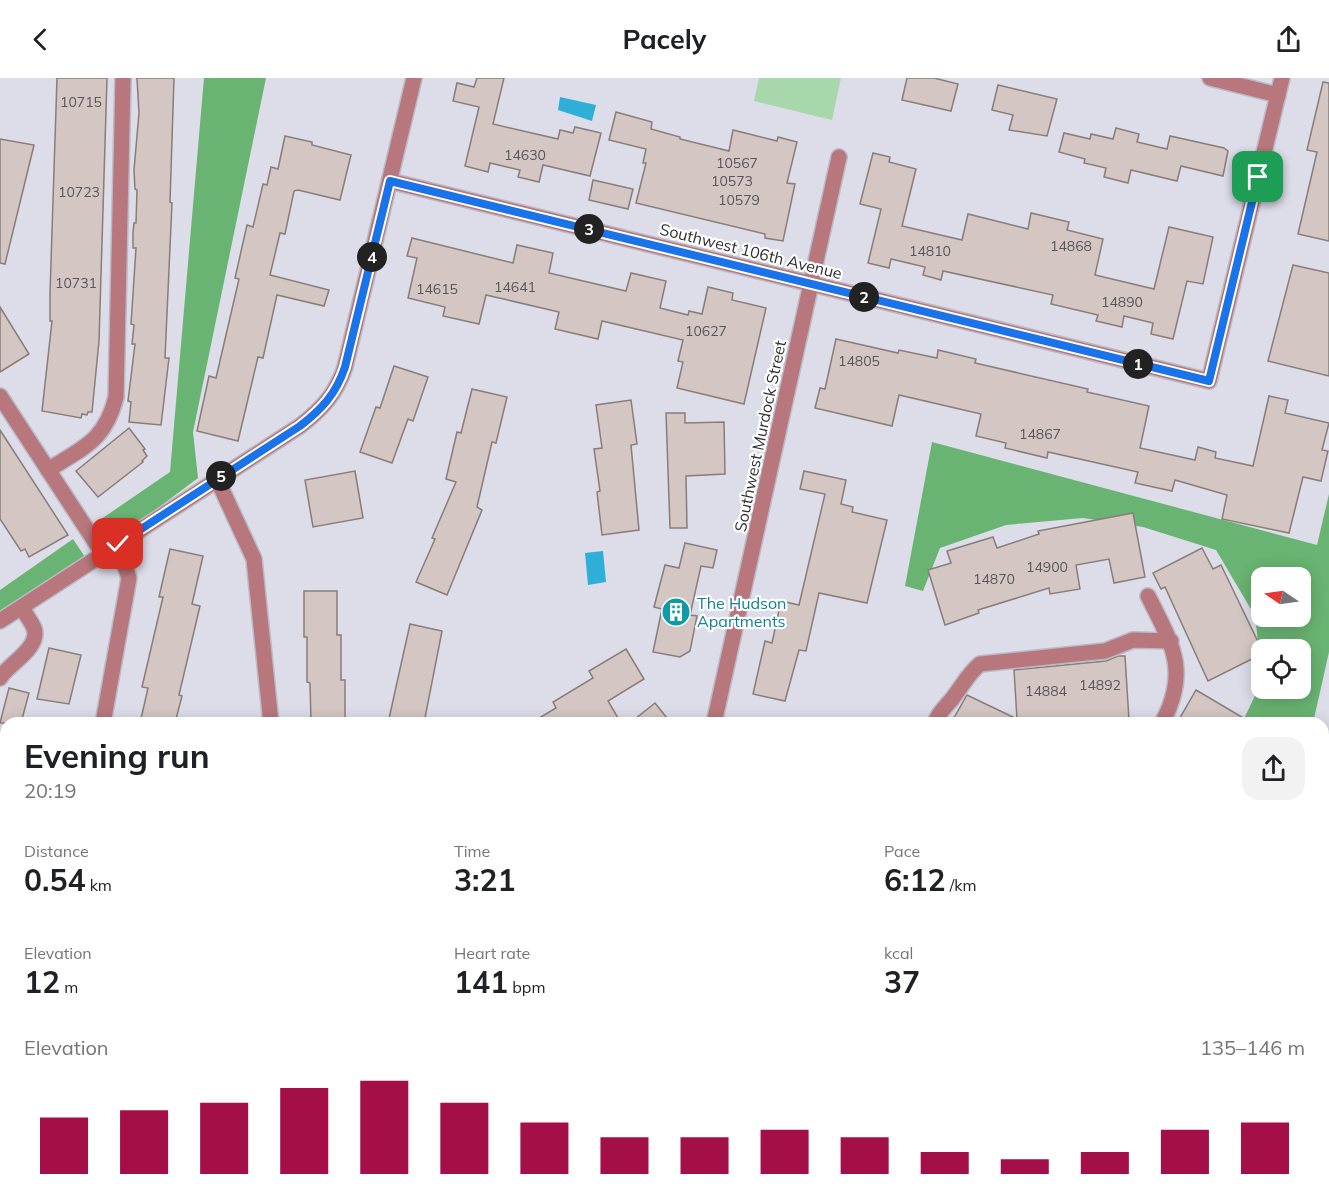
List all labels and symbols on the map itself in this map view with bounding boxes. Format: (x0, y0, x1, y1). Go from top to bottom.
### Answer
house number: 10715 (60, 93, 102, 111)
house number: 14630 (504, 146, 546, 164)
pin (1232, 151, 1283, 202)
house number: 10567 (716, 154, 758, 172)
house number: 10573 (711, 172, 753, 190)
house number: 10723 (58, 183, 100, 201)
house number: 10579 (718, 191, 760, 209)
pin: 3 (574, 214, 604, 244)
street label: Southwest 106th Avenue (658, 219, 844, 283)
house number: 14868 (1050, 237, 1092, 255)
pin: 4 (357, 242, 387, 272)
house number: 14810 (909, 242, 951, 260)
house number: 10731 (55, 274, 97, 292)
house number: 14641 (494, 278, 536, 296)
house number: 14615 (416, 280, 458, 298)
pin: 2 (849, 282, 879, 312)
house number: 14890 (1101, 293, 1143, 311)
house number: 10627 (685, 322, 727, 340)
street label: Southwest Murdock Street (730, 338, 790, 534)
pin: 1 (1123, 349, 1153, 379)
house number: 14805 (838, 352, 880, 370)
house number: 14867 (1019, 425, 1061, 443)
pin: 5 (206, 461, 236, 491)
pin (92, 518, 143, 569)
house number: 14900 (1026, 558, 1068, 576)
north arrow (1251, 567, 1311, 627)
house number: 14870 (973, 570, 1015, 588)
place label: The Hudson Apartments (697, 593, 786, 631)
building icon: The Hudson Apartments (660, 596, 692, 628)
house number: 14892 (1079, 676, 1121, 694)
house number: 14884 (1025, 682, 1068, 700)

